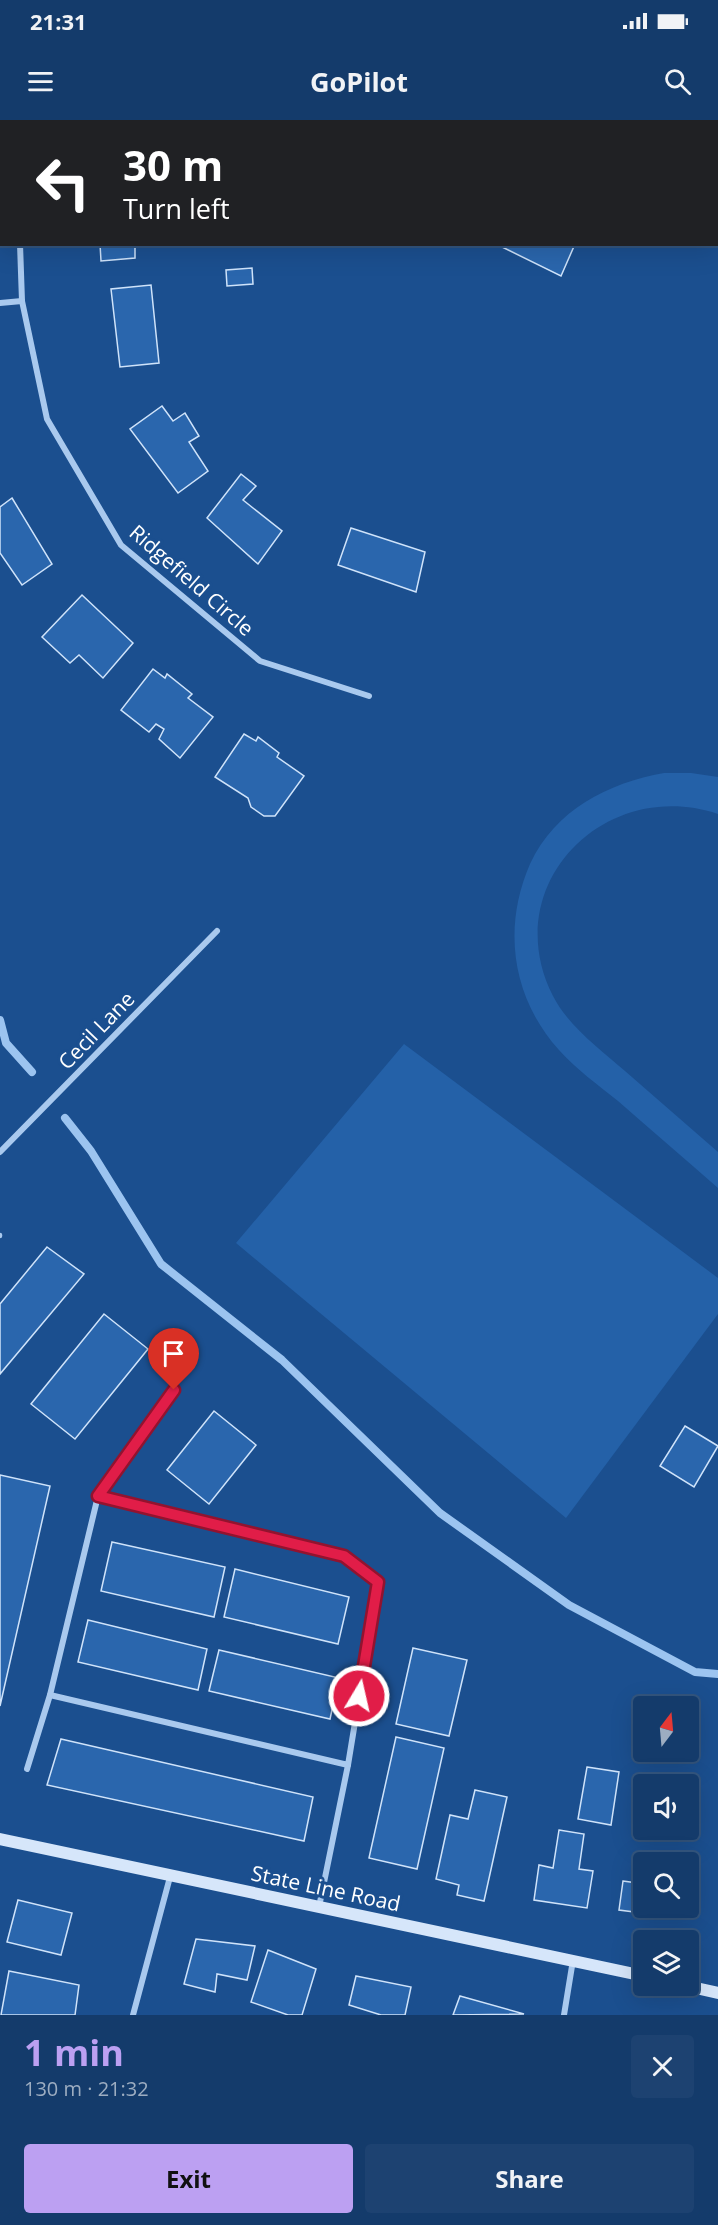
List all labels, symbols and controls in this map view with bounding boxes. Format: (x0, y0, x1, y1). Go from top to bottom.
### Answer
text: 21:31 (30, 6, 87, 36)
text: GoPilot (310, 63, 408, 100)
icon: menu (24, 65, 57, 98)
icon: search (661, 65, 694, 98)
text: 30 m (123, 136, 223, 193)
icon: left (24, 144, 102, 222)
text: Turn left (123, 190, 230, 227)
street label: Ridgefield Circle (124, 518, 260, 642)
street label: Cecil Lane (52, 985, 140, 1075)
pin (148, 1328, 199, 1390)
icon: arrive (157, 1337, 190, 1370)
position arrow (327, 1664, 391, 1728)
north arrow (633, 1696, 699, 1762)
map controls (633, 1696, 699, 1996)
button: sound (633, 1774, 699, 1840)
button: search (633, 1852, 699, 1918)
street label: State Line Road (249, 1859, 403, 1917)
button: layers (633, 1930, 699, 1996)
text: 1 min (24, 2028, 124, 2077)
button: close (631, 2035, 694, 2098)
text: 130 m · 21:32 (24, 2075, 149, 2102)
button: Exit (24, 2144, 353, 2213)
button: Share (365, 2144, 694, 2213)

